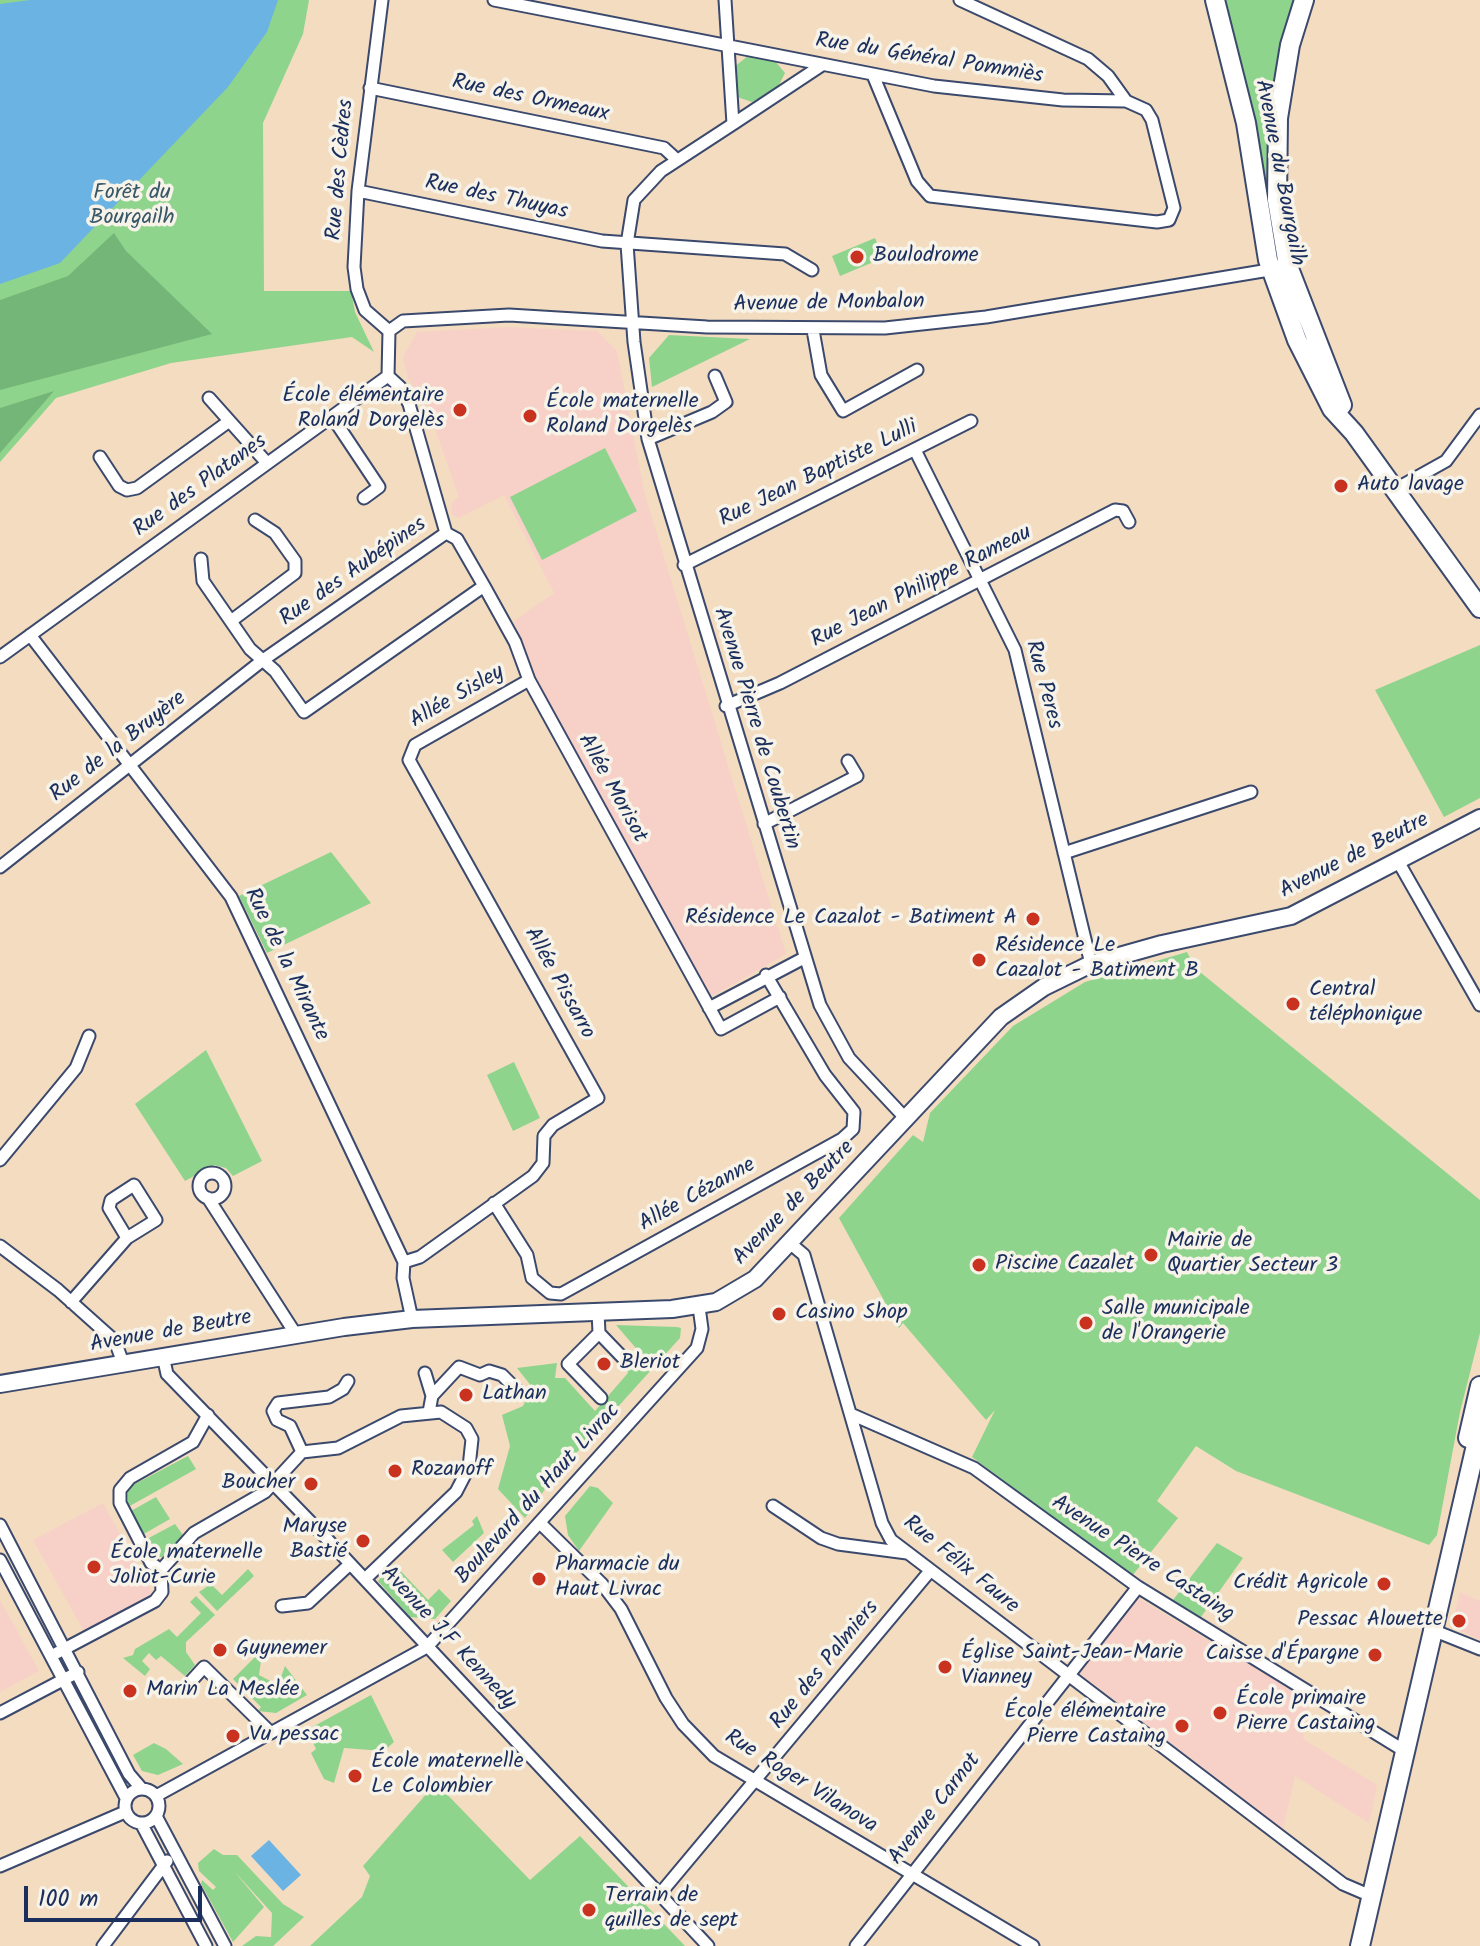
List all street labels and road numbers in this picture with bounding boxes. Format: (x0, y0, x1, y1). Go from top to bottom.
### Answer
street label: Rue du Général Pommiès (813, 29, 1045, 91)
street label: Rue des Ormeaux (449, 70, 611, 130)
street label: Avenue du Bourgailh (1247, 78, 1309, 268)
street label: Rue des Cèdres (323, 98, 361, 242)
street label: Rue des Thuyas (422, 171, 570, 227)
street label: Avenue de Monbalon (733, 290, 925, 320)
street label: Rue Jean Baptiste Lulli (716, 416, 922, 534)
street label: Rue des Platanes (129, 430, 273, 544)
street label: Rue des Aubépines (276, 513, 432, 633)
street label: Rue Jean Philippe Rameau (807, 521, 1037, 655)
street label: Avenue Pierre de Coubertin (706, 605, 804, 853)
street label: Rue Peres (1018, 638, 1066, 732)
street label: Allée Sisley (406, 660, 510, 736)
street label: Rue de la Bruyère (46, 687, 192, 809)
street label: Allée Morisot (570, 730, 652, 848)
street label: Avenue de Beutre (1276, 808, 1434, 906)
street label: Rue de la Mirante (237, 884, 333, 1046)
street label: Allée Pissarro (517, 924, 599, 1044)
street label: Avenue de Beutre (729, 1136, 861, 1272)
street label: Allée Cézanne (635, 1153, 761, 1239)
street label: Avenue de Beutre (88, 1306, 254, 1360)
street label: Boulevard du Haut Livrac (451, 1399, 627, 1591)
street label: Avenue Pierre Castaing (1045, 1491, 1239, 1629)
street label: Rue Félix Faure (897, 1511, 1023, 1621)
street label: Avenue J.F Kennedy (374, 1562, 520, 1716)
street label: Rue des Palmiers (766, 1596, 886, 1736)
street label: Rue Roger Vilanova (719, 1725, 881, 1841)
street label: Avenue Carnot (884, 1749, 988, 1871)

